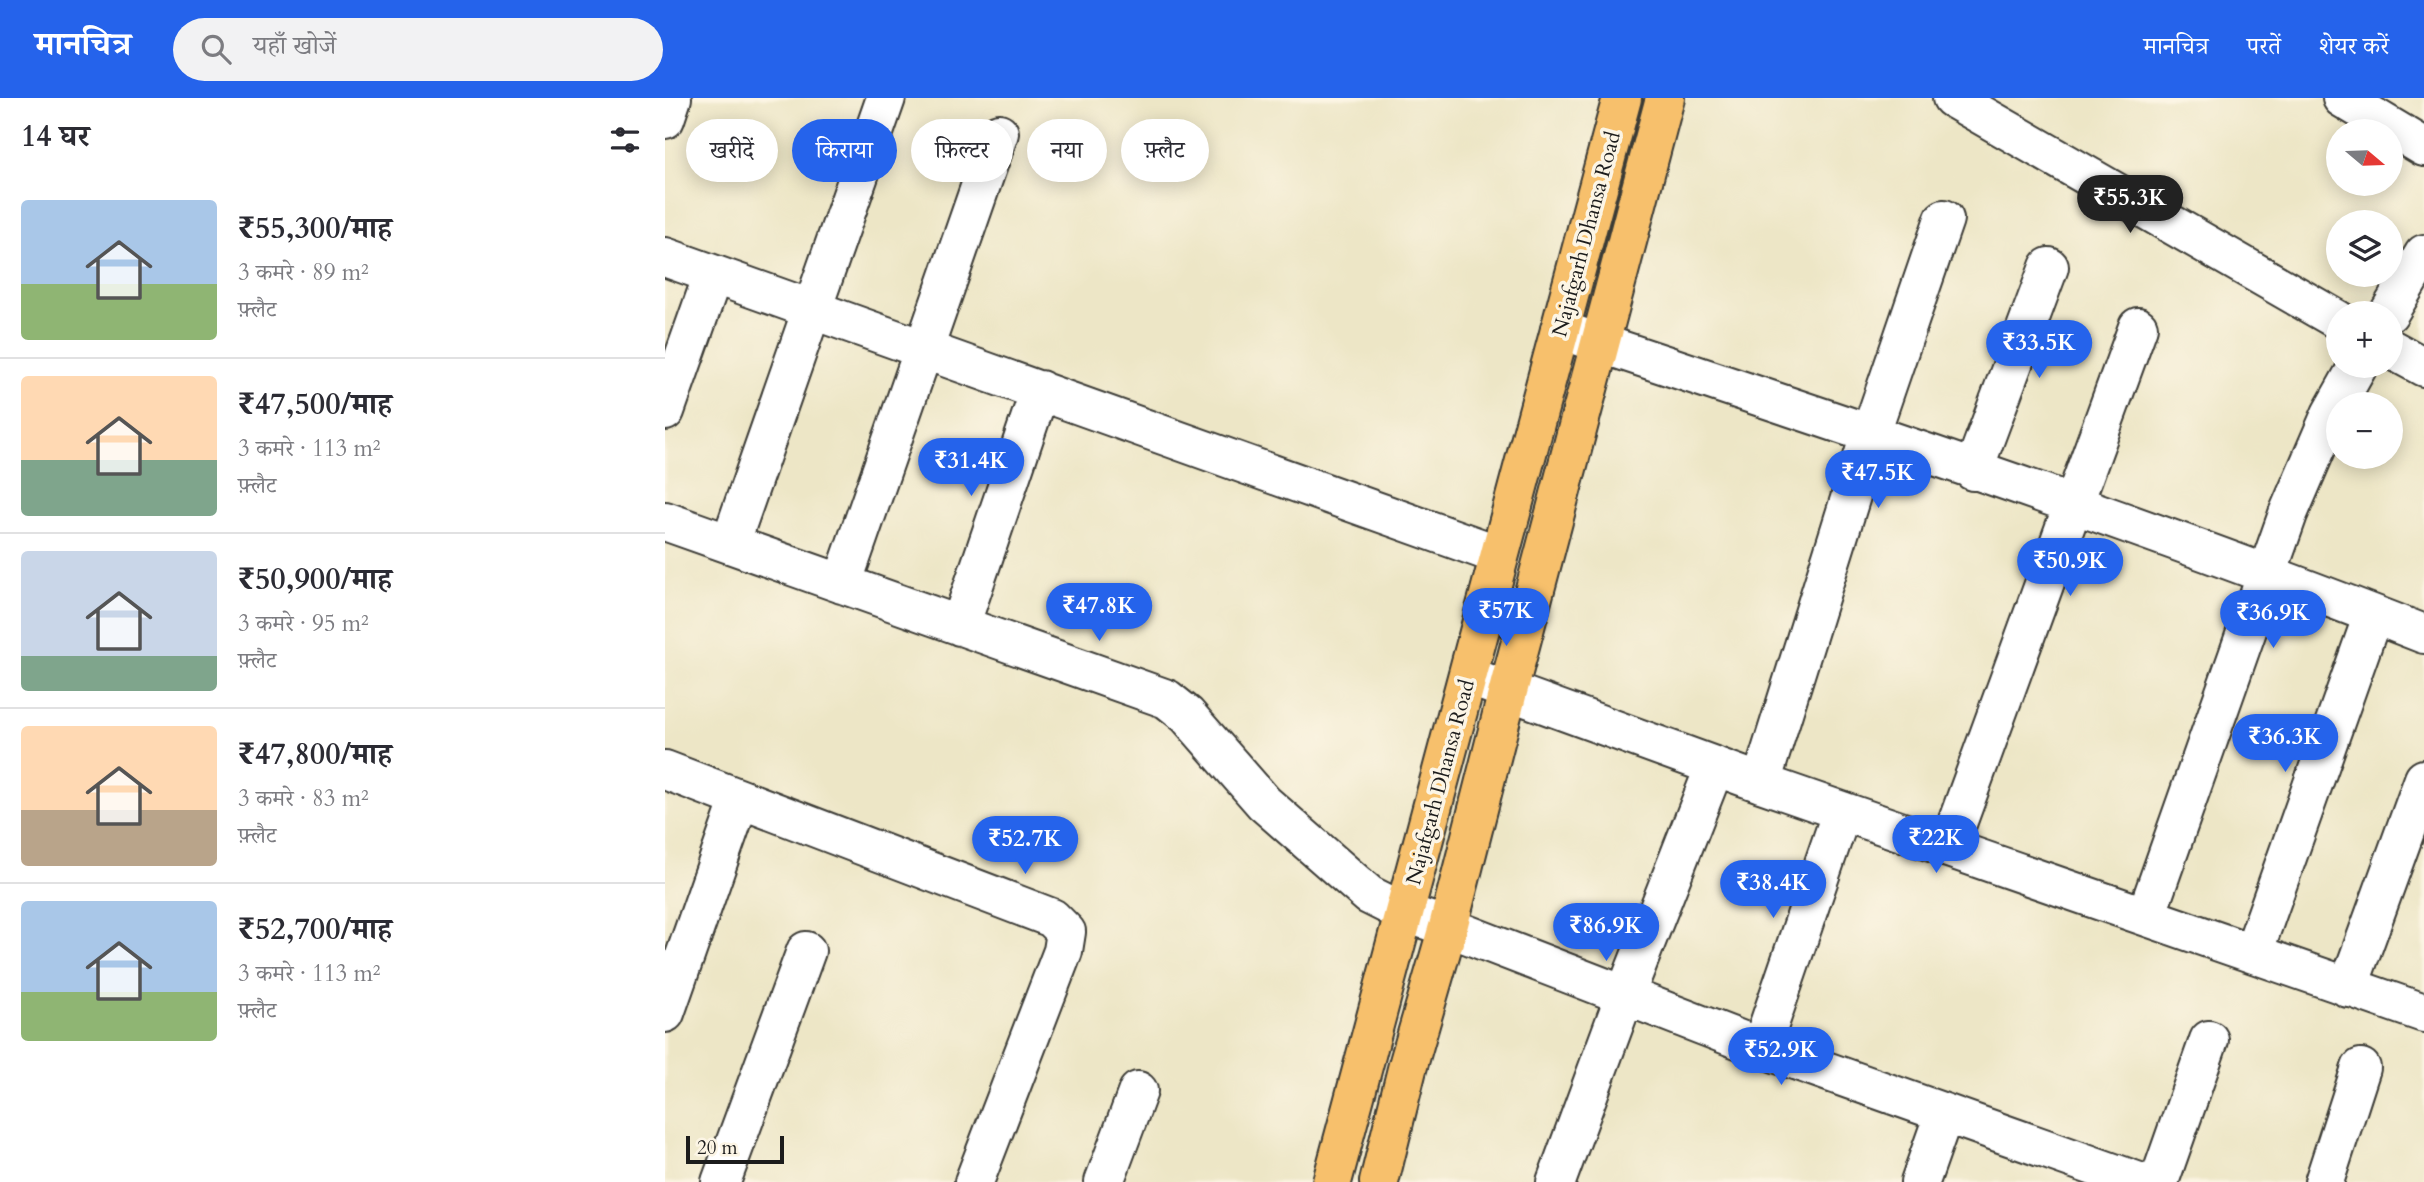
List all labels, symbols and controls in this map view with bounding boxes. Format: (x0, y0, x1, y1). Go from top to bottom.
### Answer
search box (173, 18, 663, 81)
text: मानचित्र (35, 22, 131, 67)
text: यहाँ खोजें (253, 28, 336, 63)
icon: search (197, 30, 235, 68)
text: मानचित्र (2144, 30, 2209, 63)
text: परतें (2247, 30, 2281, 63)
text: शेयर करें (2319, 30, 2389, 63)
text: 14 घर (21, 116, 90, 157)
chip: खरीदें (686, 119, 778, 182)
chip: किराया (792, 119, 897, 182)
chip: फ़िल्टर (911, 119, 1013, 182)
chip: नया (1027, 119, 1107, 182)
chip: फ़्लैट (1121, 119, 1209, 182)
north arrow (2326, 119, 2403, 196)
map controls (2326, 119, 2403, 469)
icon: filters (606, 121, 644, 159)
street label: Najafgarh Dhansa Road (1545, 128, 1628, 340)
pin: ₹55.3K (2073, 176, 2187, 235)
text: ₹55.3K (2093, 182, 2167, 213)
text: ₹55,300/माह (238, 208, 392, 249)
button: layers (2326, 210, 2403, 287)
icon: home (77, 228, 161, 312)
text: 3 कमरे · 89 m² (238, 257, 369, 288)
text: फ़्लैट (238, 294, 276, 325)
button: + (2326, 301, 2403, 378)
pin: ₹33.5K (1982, 320, 2096, 380)
text: ₹33.5K (2002, 327, 2076, 358)
text: ₹47,500/माह (238, 384, 392, 425)
button: − (2326, 392, 2403, 469)
icon: home (77, 404, 161, 488)
text: 3 कमरे · 113 m² (238, 433, 381, 464)
pin: ₹31.4K (914, 438, 1028, 498)
text: ₹31.4K (934, 445, 1008, 476)
pin: ₹47.5K (1821, 450, 1935, 510)
text: ₹47.5K (1841, 457, 1915, 488)
text: फ़्लैट (238, 470, 276, 501)
pin: ₹50.9K (2013, 538, 2127, 598)
text: ₹50.9K (2033, 545, 2107, 576)
text: ₹50,900/माह (238, 559, 392, 600)
icon: home (77, 579, 161, 663)
pin: ₹47.8K (1042, 584, 1156, 643)
pin: ₹57K (1465, 588, 1547, 648)
text: ₹47.8K (1062, 590, 1136, 621)
pin: ₹36.9K (2216, 590, 2330, 650)
text: ₹57K (1478, 595, 1534, 626)
text: ₹36.9K (2236, 597, 2310, 628)
text: 3 कमरे · 95 m² (238, 608, 369, 639)
text: फ़्लैट (238, 645, 276, 676)
street label: Najafgarh Dhansa Road (1399, 676, 1482, 888)
pin: ₹36.3K (2228, 714, 2342, 774)
text: ₹36.3K (2248, 721, 2322, 752)
text: ₹47,800/माह (238, 734, 392, 775)
icon: home (77, 754, 161, 838)
text: 3 कमरे · 83 m² (238, 783, 369, 814)
pin: ₹52.7K (968, 816, 1082, 876)
pin: ₹22K (1895, 816, 1977, 875)
text: फ़्लैट (238, 820, 276, 851)
text: ₹22K (1908, 822, 1964, 853)
text: ₹52.7K (988, 823, 1062, 854)
pin: ₹38.4K (1716, 860, 1830, 920)
text: ₹38.4K (1736, 867, 1810, 898)
pin: ₹86.9K (1549, 904, 1663, 963)
text: ₹52,700/माह (238, 909, 392, 950)
text: ₹86.9K (1569, 910, 1643, 941)
icon: home (77, 929, 161, 1013)
text: 3 कमरे · 113 m² (238, 958, 381, 989)
text: फ़्लैट (238, 995, 276, 1026)
pin: ₹52.9K (1724, 1028, 1838, 1087)
text: ₹52.9K (1744, 1034, 1818, 1065)
scale bar (686, 1133, 784, 1165)
text: 20 m (697, 1135, 738, 1161)

